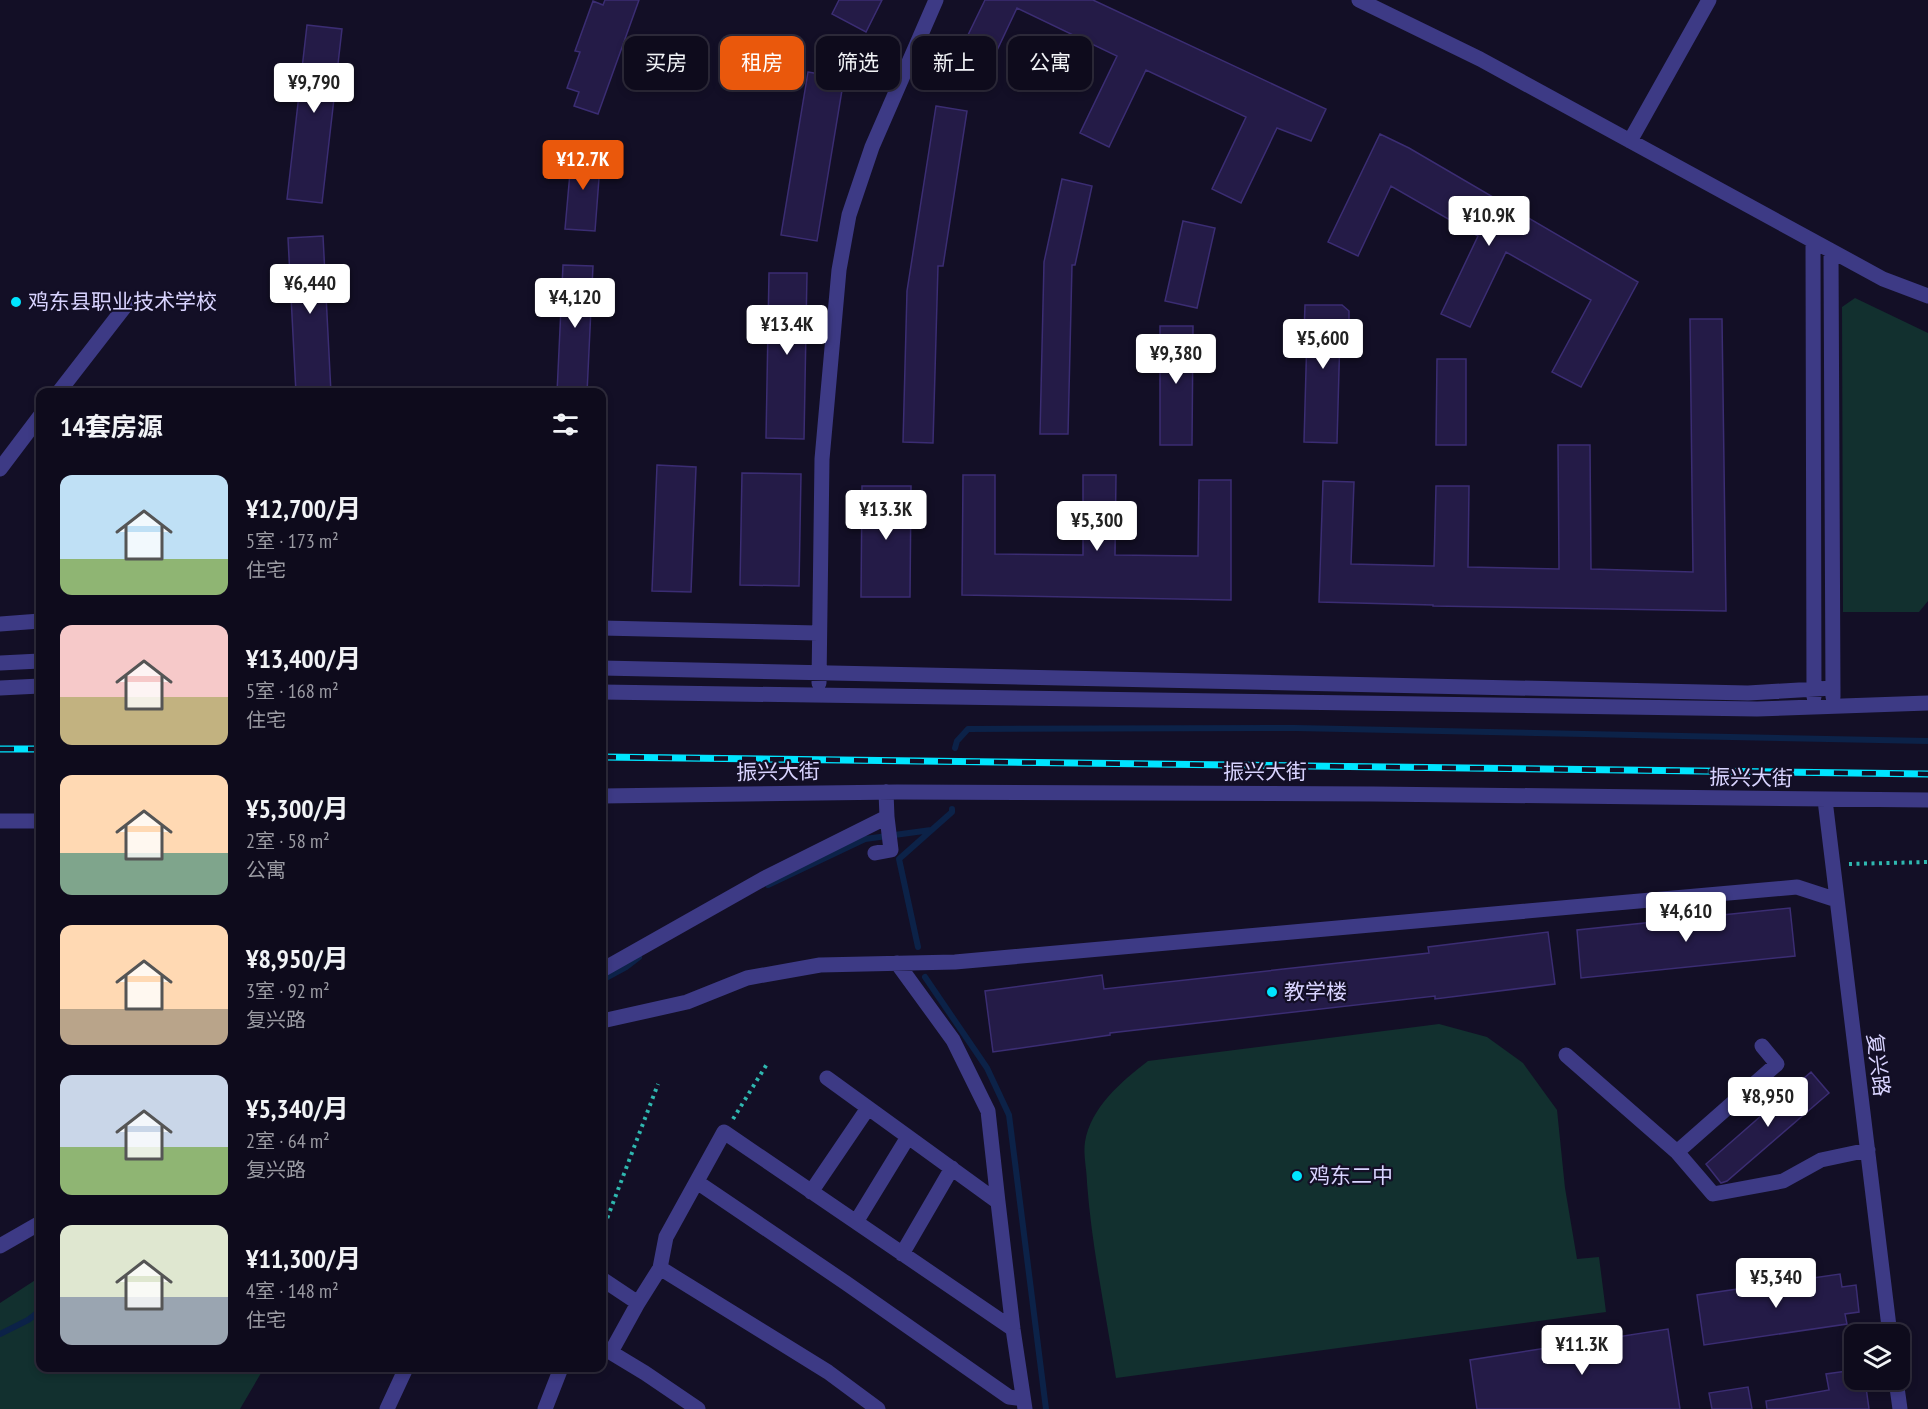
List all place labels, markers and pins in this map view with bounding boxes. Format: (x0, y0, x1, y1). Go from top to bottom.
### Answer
pin: ¥9,790 (265, 63, 363, 114)
pin: ¥12.7K (534, 140, 632, 191)
pin: ¥10.9K (1440, 196, 1538, 247)
pin: ¥6,440 (261, 264, 359, 315)
pin: ¥4,120 (526, 278, 624, 329)
place label: 鸡东县职业技术学校 (28, 288, 217, 315)
marker: 鸡东县职业技术学校 (9, 295, 23, 309)
pin: ¥13.4K (738, 305, 836, 356)
pin: ¥5,600 (1274, 319, 1372, 370)
pin: ¥9,380 (1127, 334, 1225, 385)
pin: ¥13.3K (837, 490, 935, 541)
pin: ¥5,300 (1048, 501, 1146, 552)
pin: ¥4,610 (1637, 892, 1735, 943)
place label: 教学楼 (1284, 978, 1347, 1005)
marker: 教学楼 (1265, 985, 1279, 999)
pin: ¥8,950 (1719, 1077, 1817, 1128)
place label: 鸡东二中 (1309, 1162, 1393, 1189)
marker: 鸡东二中 (1290, 1169, 1304, 1183)
pin: ¥5,340 (1727, 1258, 1825, 1309)
pin: ¥11.3K (1533, 1325, 1631, 1376)

